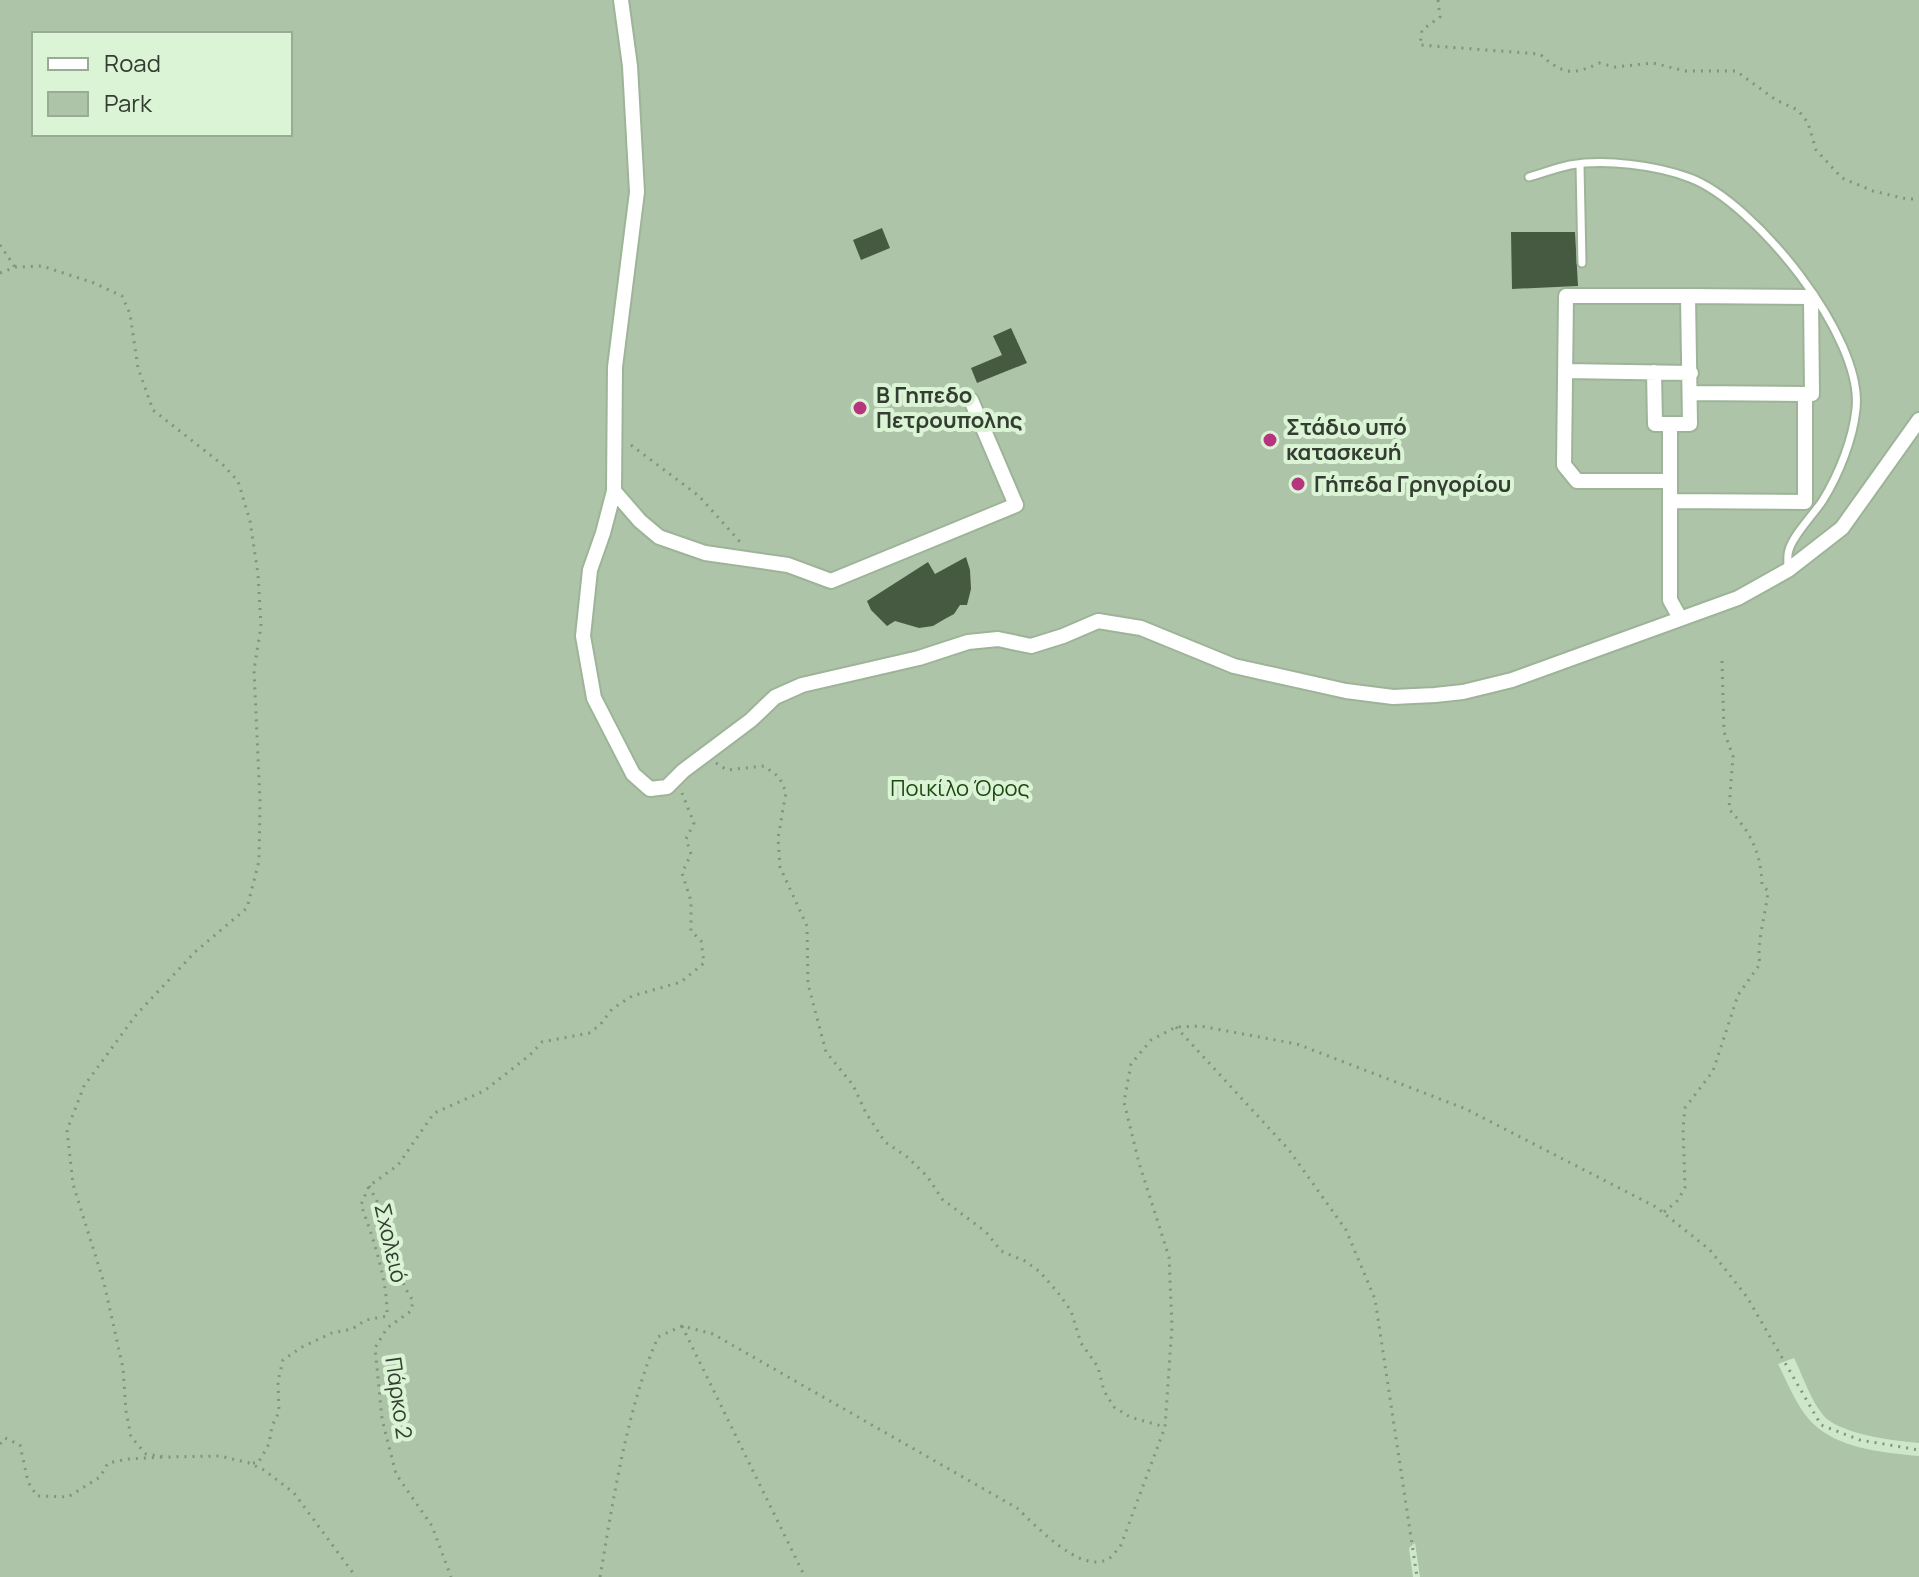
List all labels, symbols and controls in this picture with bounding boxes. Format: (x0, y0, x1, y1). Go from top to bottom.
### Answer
legend (32, 32, 292, 136)
text: Road (104, 46, 161, 79)
text: Park (104, 86, 153, 119)
place label: Β Γηπεδο Πετρουπολης (876, 380, 1022, 435)
marker: Β Γηπεδο Πετρουπολης (851, 399, 869, 417)
place label: Στάδιο υπό κατασκευή (1286, 412, 1407, 467)
marker: Στάδιο υπό κατασκευή (1261, 431, 1279, 449)
place label: Γήπεδα Γρηγορίου (1314, 469, 1511, 499)
marker: Γήπεδα Γρηγορίου (1289, 475, 1307, 493)
park label: Ποικίλο Όρος (890, 773, 1030, 803)
street label: Σχολειό (367, 1200, 415, 1286)
street label: Πάρκο 2 (378, 1355, 420, 1441)

